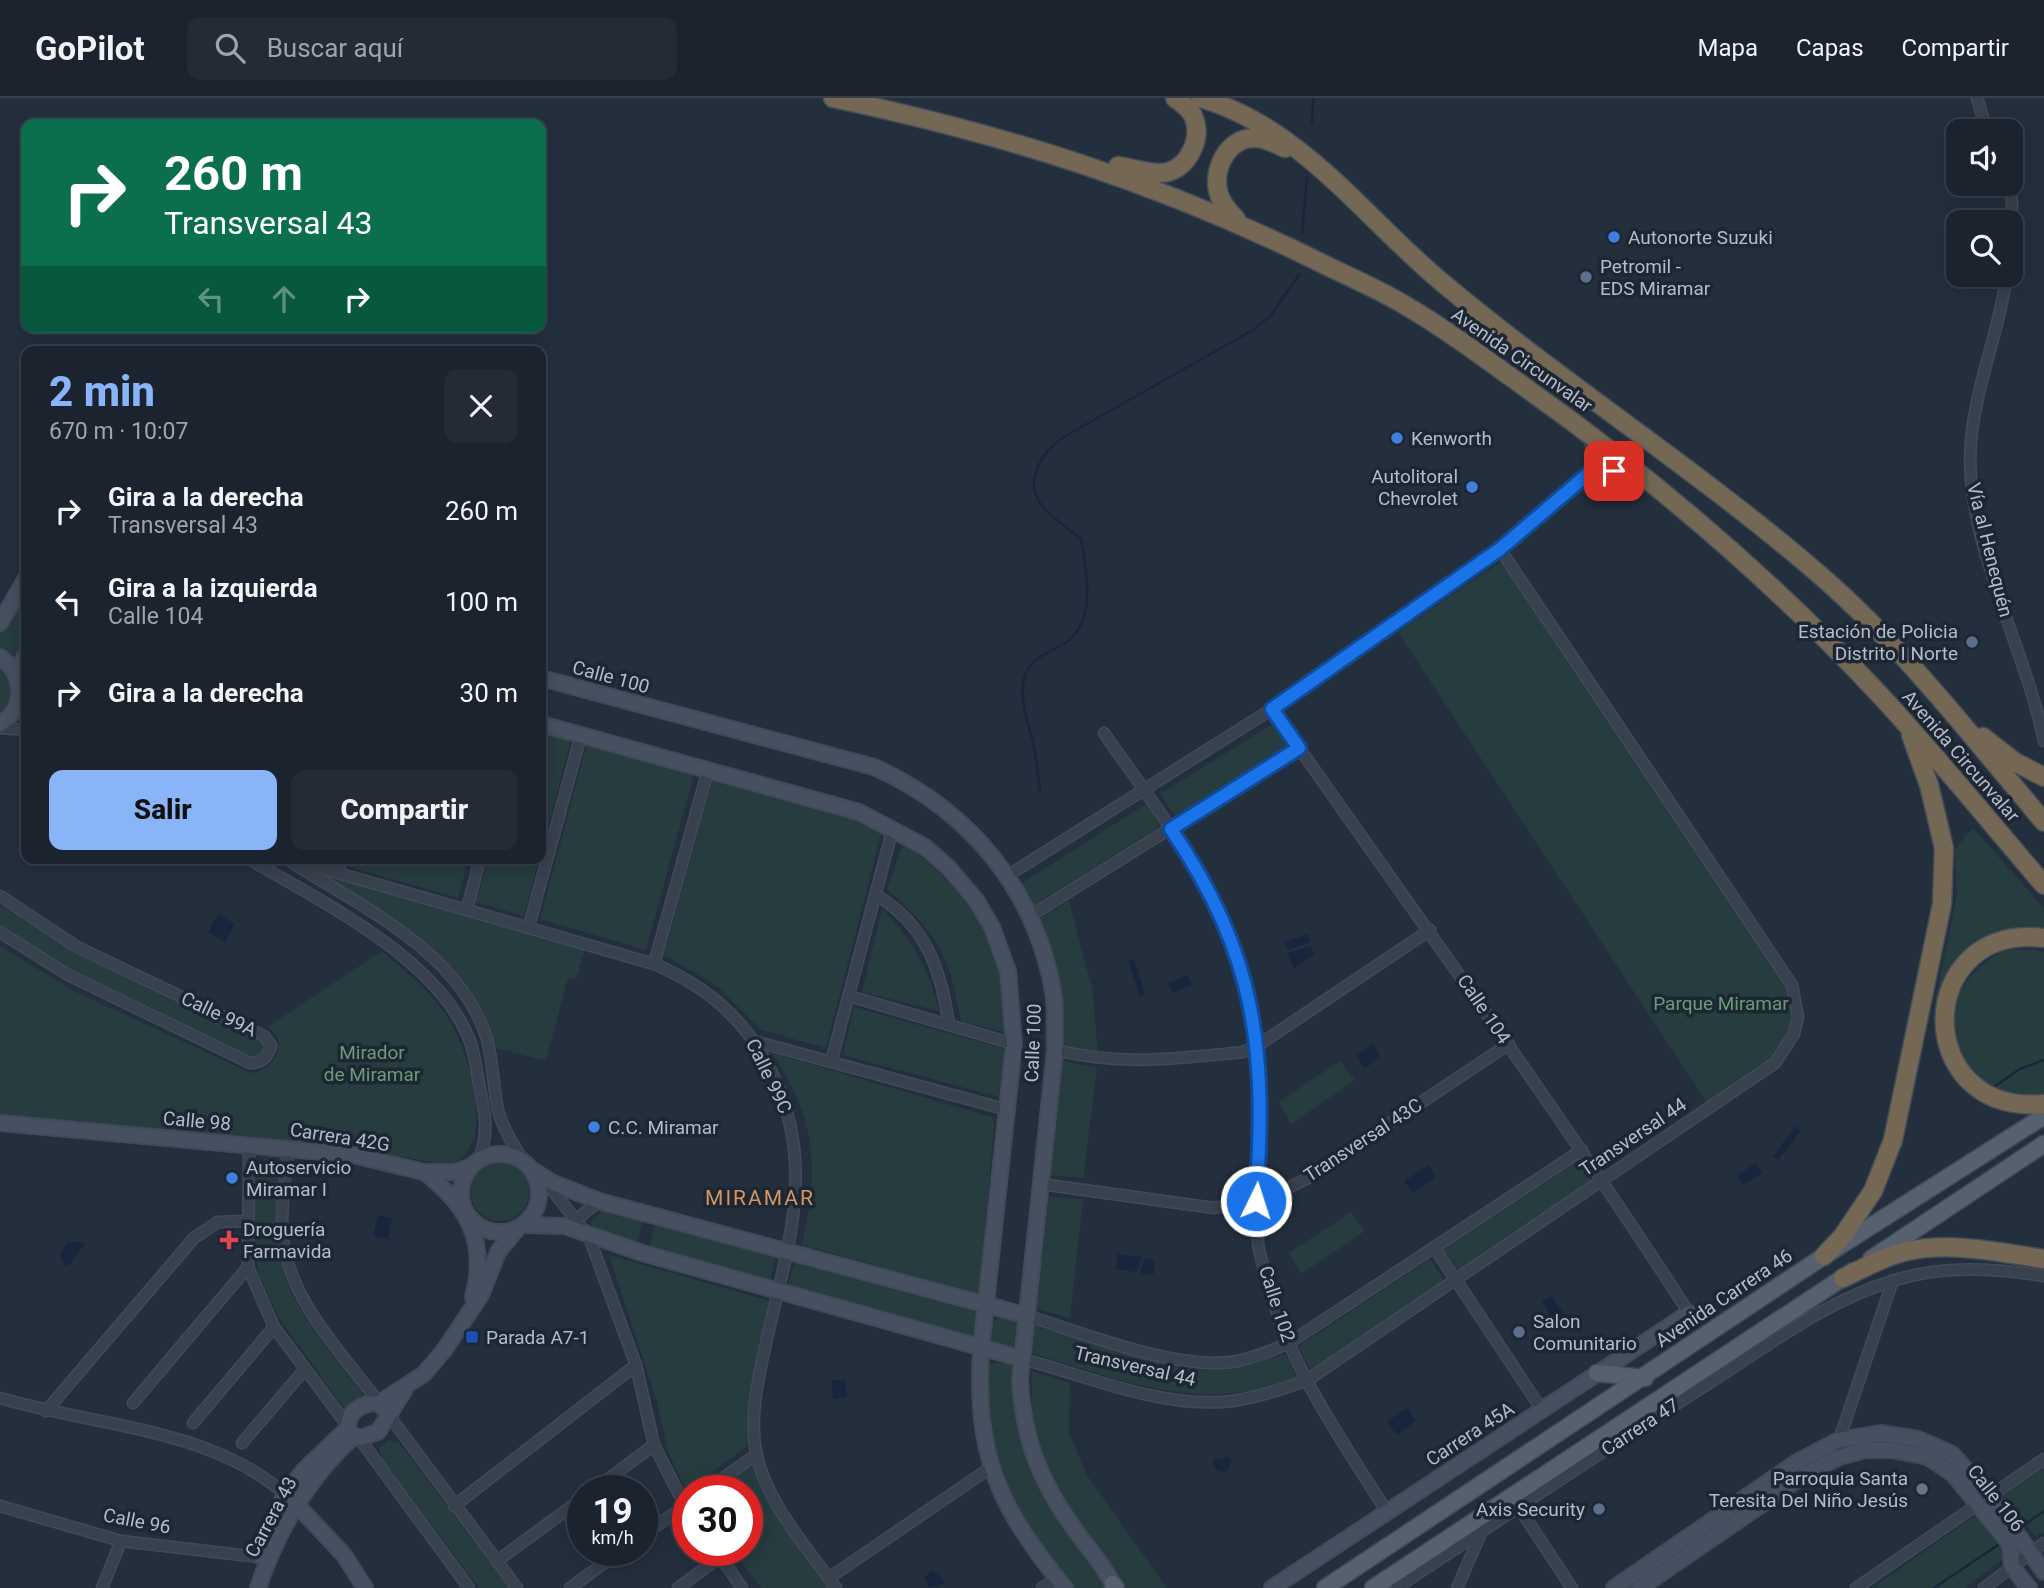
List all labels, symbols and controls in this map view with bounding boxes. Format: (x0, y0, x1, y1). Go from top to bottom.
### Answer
search box (187, 17, 677, 80)
text: GoPilot (35, 29, 145, 68)
icon: search (211, 29, 249, 67)
text: Buscar aquí (267, 33, 403, 63)
text: Mapa (1697, 34, 1758, 62)
text: Capas (1796, 34, 1864, 62)
text: Compartir (1902, 34, 2009, 62)
map controls (1946, 119, 2023, 287)
button: sound (1946, 119, 2023, 196)
text: 260 m (164, 145, 303, 202)
icon: right (49, 147, 140, 238)
text: Transversal 43 (164, 204, 372, 242)
button: search (1946, 210, 2023, 287)
place label: Autonorte Suzuki (1628, 226, 1773, 249)
marker: Autonorte Suzuki (1606, 229, 1622, 245)
place label: Petromil - EDS Miramar (1600, 255, 1711, 300)
marker: Petromil - EDS Miramar (1578, 269, 1594, 285)
icon: left (192, 280, 230, 318)
icon: ahead (265, 280, 303, 318)
icon: right (338, 280, 376, 318)
street label: Avenida Circunvalar (1447, 303, 1597, 418)
text: 2 min (49, 367, 155, 416)
button: close (444, 369, 518, 443)
text: 670 m · 10:07 (49, 418, 188, 445)
place label: Kenworth (1411, 427, 1492, 450)
marker: Kenworth (1389, 430, 1405, 446)
pin (1584, 441, 1644, 501)
icon: arrive (1595, 452, 1633, 490)
place label: Autolitoral Chevrolet (1371, 465, 1458, 510)
marker: Autolitoral Chevrolet (1464, 479, 1480, 495)
street label: Vía al Henequén (1962, 480, 2018, 620)
text: Gira a la derecha (108, 482, 304, 512)
icon: right (49, 492, 87, 530)
text: 260 m (445, 496, 518, 526)
text: Transversal 43 (108, 512, 258, 539)
text: Gira a la izquierda (108, 573, 318, 603)
icon: left (49, 583, 87, 621)
text: 100 m (445, 587, 518, 617)
text: Calle 104 (108, 603, 203, 630)
place label: Estación de Policia Distrito I Norte (1798, 620, 1958, 665)
marker: Estación de Policia Distrito I Norte (1964, 634, 1980, 650)
street label: Calle 100 (570, 656, 652, 698)
icon: right (49, 674, 87, 712)
text: Gira a la derecha (108, 678, 304, 708)
text: 30 m (460, 678, 518, 708)
street label: Avenida Circunvalar (1898, 685, 2025, 827)
button: Salir (49, 770, 277, 850)
button: Compartir (291, 770, 518, 850)
street label: Calle 104 (1452, 970, 1516, 1048)
street label: Calle 99A (178, 987, 261, 1042)
park label: Parque Miramar (1653, 992, 1789, 1015)
street label: Calle 100 (1020, 1003, 1046, 1083)
street label: Calle 99C (741, 1035, 797, 1117)
park label: Mirador de Miramar (324, 1041, 421, 1086)
street label: Transversal 43C (1300, 1093, 1426, 1187)
street label: Transversal 44 (1575, 1093, 1691, 1181)
street label: Calle 98 (162, 1107, 232, 1135)
place label: C.C. Miramar (608, 1116, 719, 1139)
street label: Carrera 42G (288, 1118, 392, 1156)
marker: C.C. Miramar (586, 1119, 602, 1135)
place label: Autoservicio Miramar I (246, 1156, 351, 1201)
position arrow (1219, 1164, 1293, 1238)
marker: Autoservicio Miramar I (224, 1170, 240, 1186)
district label: MIRAMAR (705, 1186, 815, 1210)
place label: Droguería Farmavida (243, 1218, 332, 1263)
marker: Droguería Farmavida (221, 1232, 237, 1248)
street label: Avenida Carrera 46 (1651, 1244, 1797, 1352)
street label: Calle 102 (1254, 1263, 1300, 1345)
place label: Salon Comunitario (1533, 1310, 1637, 1355)
marker: Salon Comunitario (1511, 1324, 1527, 1340)
place label: Parada A7-1 (486, 1326, 589, 1349)
marker: Parada A7-1 (464, 1329, 480, 1345)
street label: Transversal 44 (1072, 1341, 1198, 1391)
street label: Carrera 47 (1597, 1393, 1683, 1461)
street label: Carrera 45A (1422, 1397, 1519, 1471)
street label: Calle 106 (1963, 1460, 2029, 1536)
place label: Parroquia Santa Teresita Del Niño Jesús (1709, 1467, 1908, 1512)
street label: Carrera 43 (240, 1473, 302, 1561)
speed limit sign: 30 (672, 1475, 763, 1566)
marker: Parroquia Santa Teresita Del Niño Jesús (1914, 1481, 1930, 1497)
text: 19 (592, 1491, 633, 1532)
place label: Axis Security (1476, 1498, 1585, 1521)
marker: Axis Security (1591, 1501, 1607, 1517)
street label: Calle 96 (101, 1503, 173, 1539)
text: km/h (591, 1527, 634, 1548)

